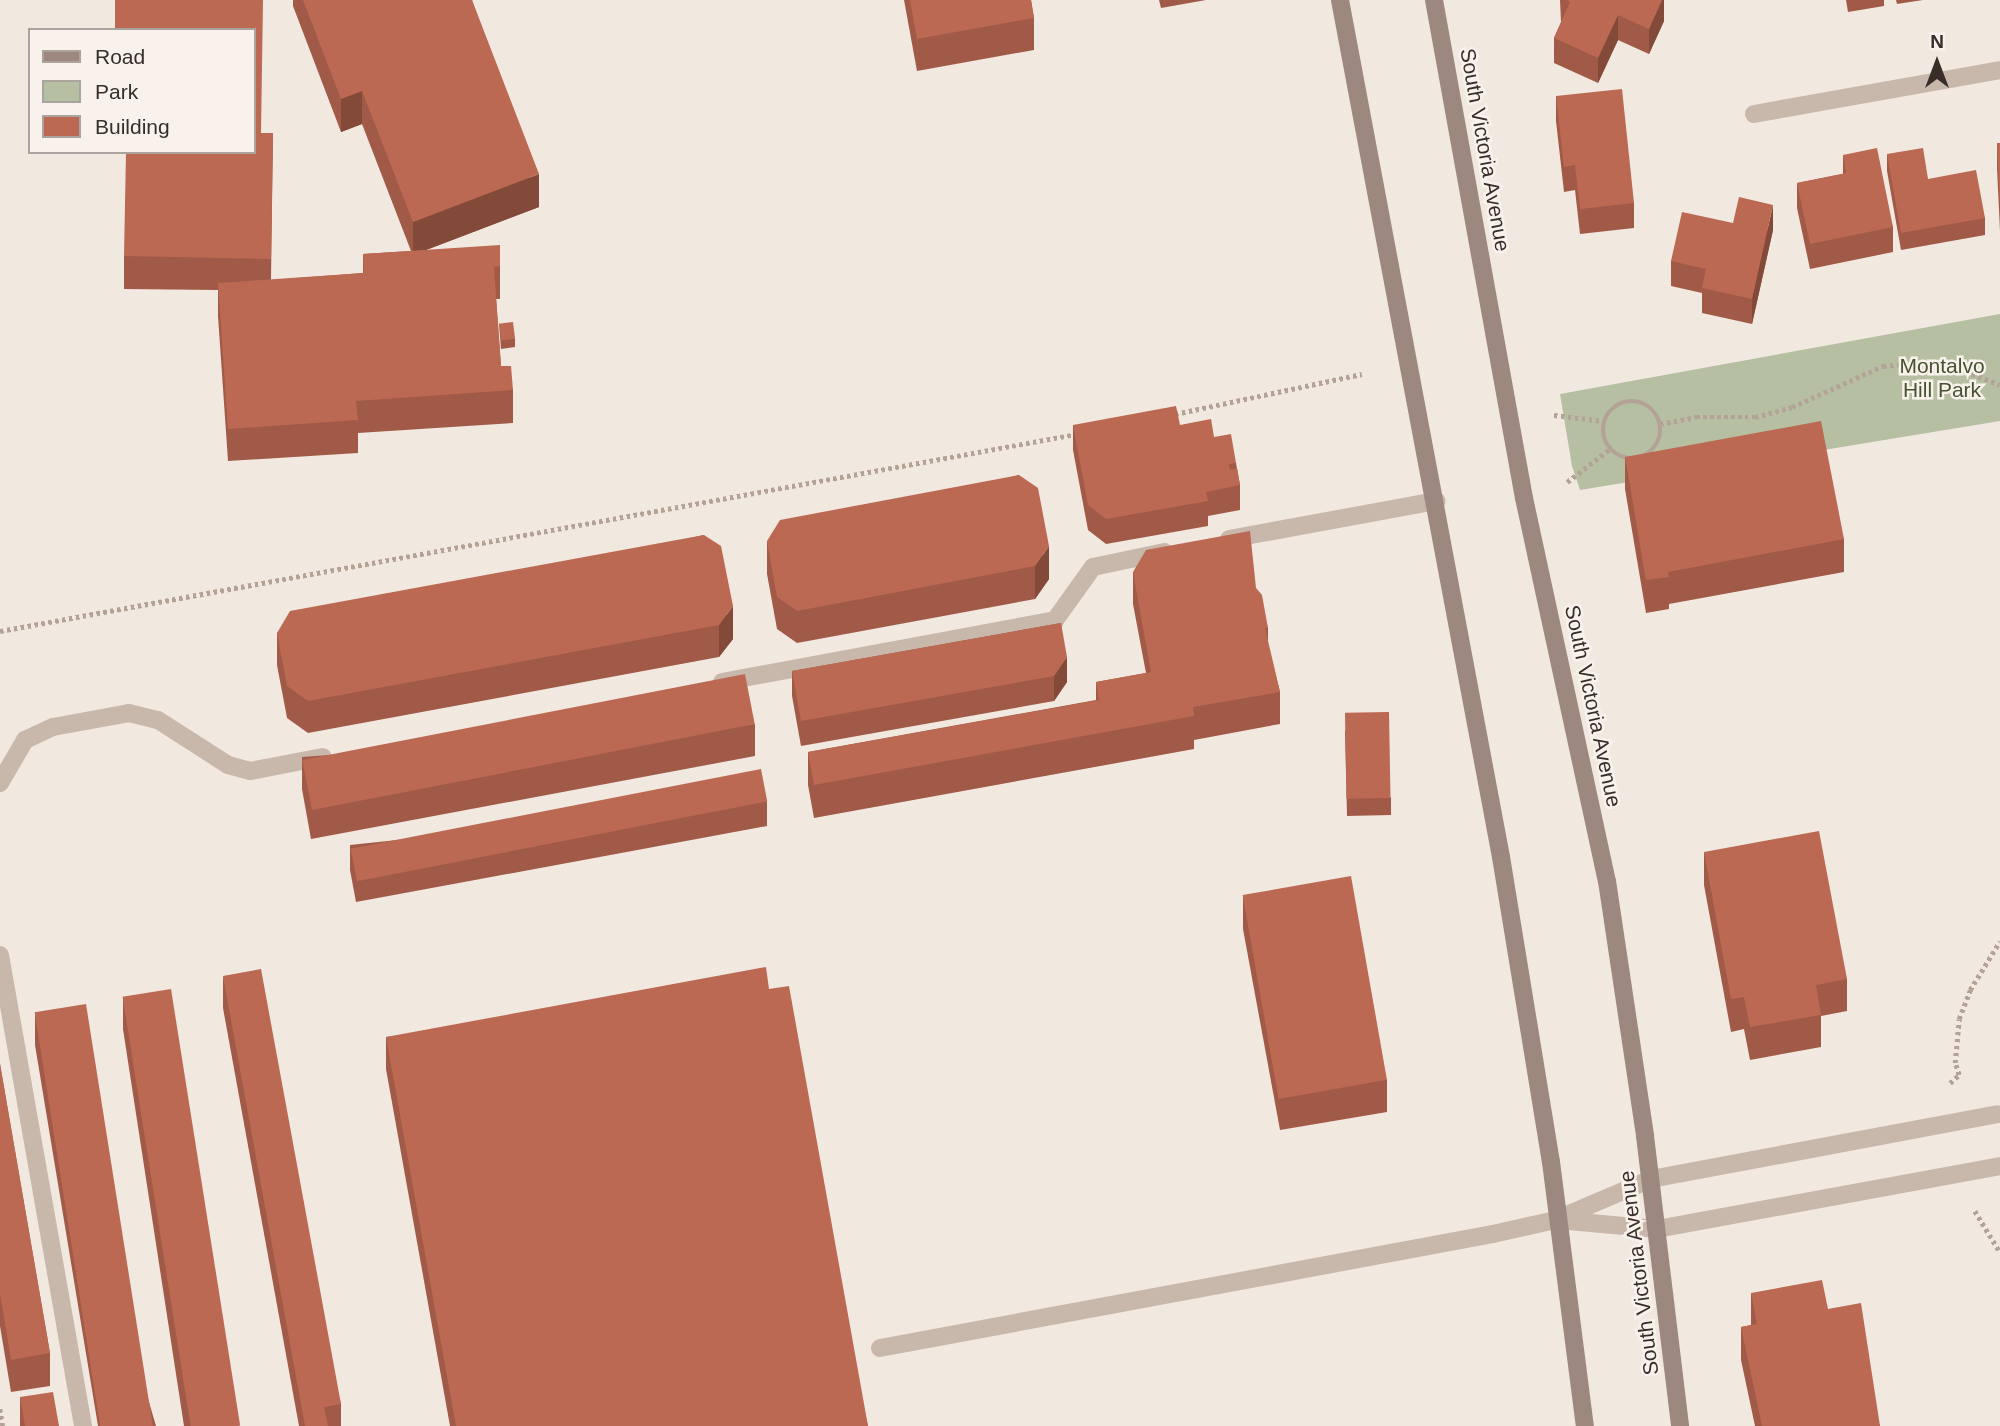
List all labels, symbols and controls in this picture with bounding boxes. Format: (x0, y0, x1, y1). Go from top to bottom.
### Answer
legend (28, 28, 256, 154)
north arrow (1902, 28, 1972, 98)
text: N (1930, 31, 1944, 52)
text: Road (95, 45, 145, 68)
street label: South Victoria Avenue (1455, 46, 1515, 254)
text: Park (95, 80, 138, 103)
text: Building (95, 115, 170, 138)
park label: Montalvo Hill Park (1899, 353, 1985, 403)
street label: South Victoria Avenue (1559, 602, 1627, 810)
street label: South Victoria Avenue (1614, 1169, 1664, 1377)

